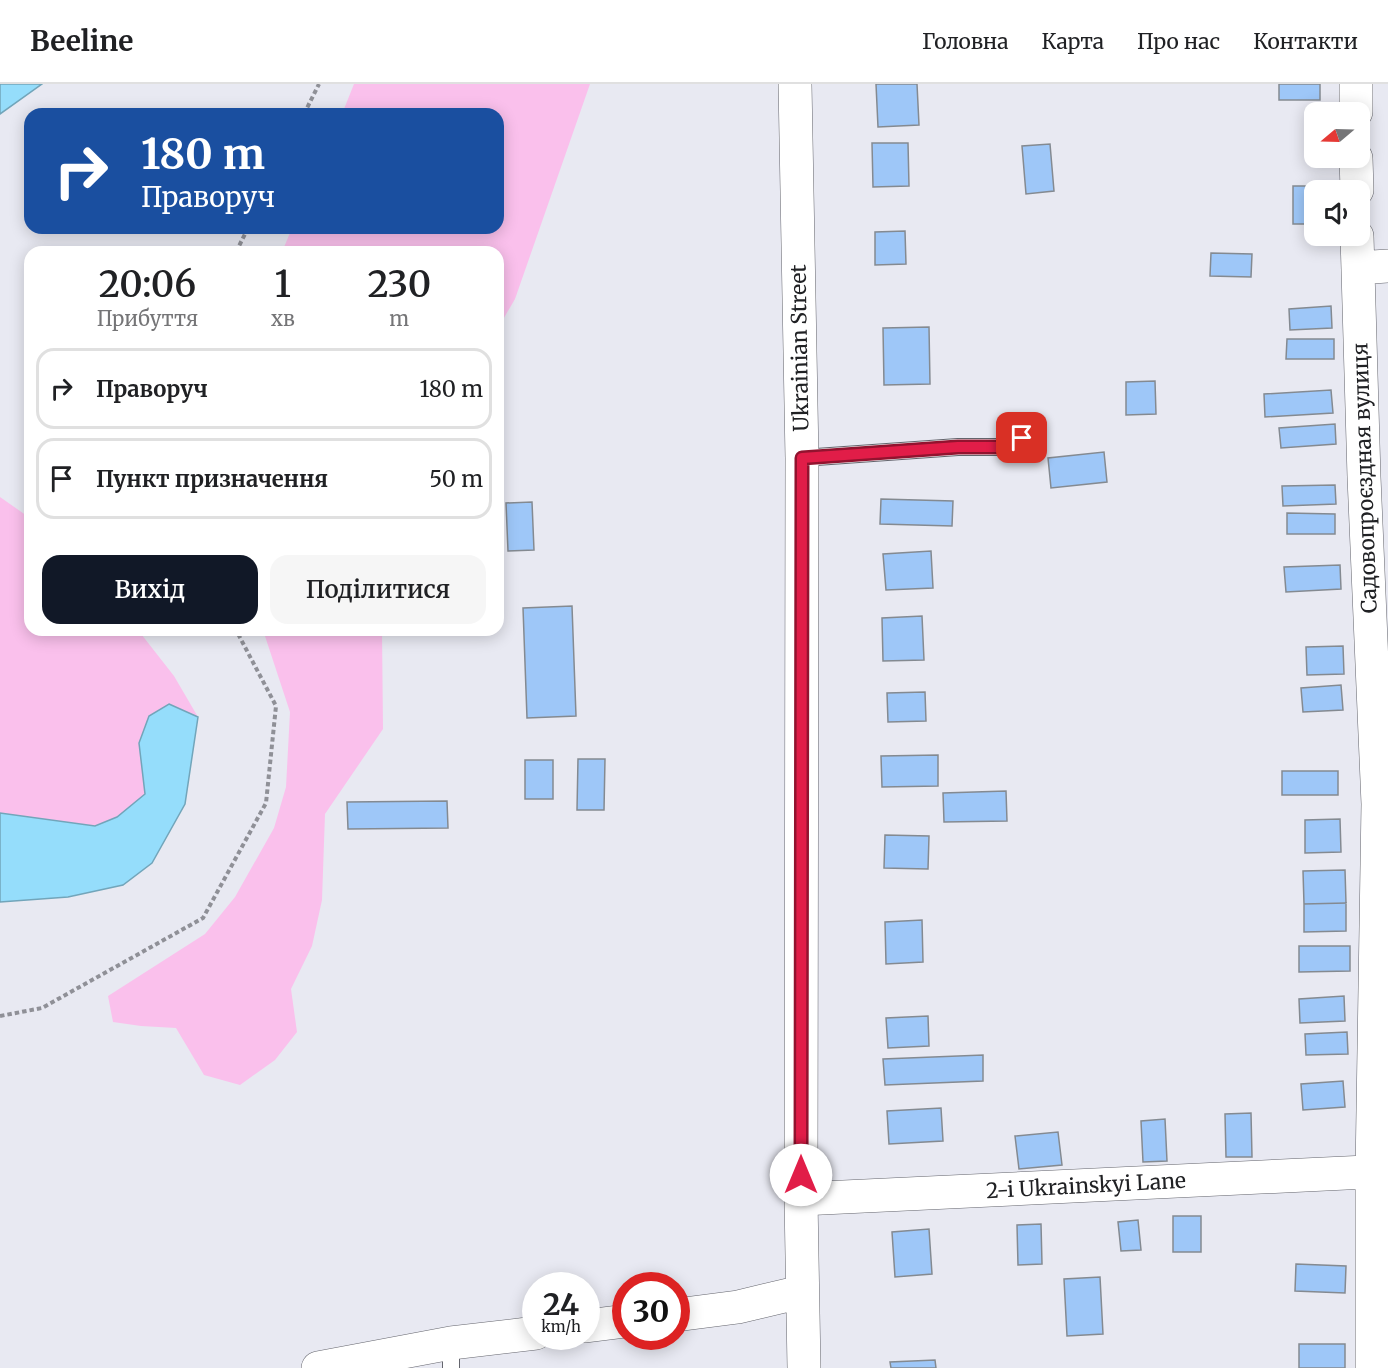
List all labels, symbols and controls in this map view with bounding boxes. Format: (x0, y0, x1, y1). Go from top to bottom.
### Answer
text: Beeline (30, 23, 133, 59)
text: Головна (922, 28, 1009, 55)
text: Карта (1042, 28, 1104, 55)
text: Про нас (1137, 28, 1220, 55)
text: Контакти (1253, 28, 1358, 55)
north arrow (1304, 102, 1370, 168)
map controls (1304, 102, 1370, 246)
text: 180 m (141, 128, 265, 180)
icon: right (42, 132, 120, 210)
text: Праворуч (141, 180, 275, 214)
button: sound (1304, 180, 1370, 246)
text: 20:06 (99, 262, 196, 307)
text: 1 (275, 262, 291, 307)
text: 230 (367, 262, 431, 307)
street label: Ukrainian Street (785, 264, 814, 432)
text: Прибуття (97, 306, 198, 331)
text: хв (271, 306, 295, 331)
text: m (389, 306, 409, 331)
street label: Садовопроєздная вулиця (1346, 342, 1383, 614)
icon: right (45, 372, 78, 405)
text: Праворуч (96, 375, 208, 403)
text: 180 m (419, 375, 483, 403)
pin (996, 412, 1047, 463)
icon: arrive (1005, 421, 1038, 454)
icon: arrive (45, 462, 78, 495)
text: Пункт призначення (96, 465, 328, 493)
text: 50 m (429, 465, 483, 493)
button: Вихід (42, 555, 258, 624)
button: Поділитися (270, 555, 486, 624)
position arrow (769, 1143, 833, 1207)
street label: 2-i Ukrainskyi Lane (985, 1167, 1187, 1204)
speed limit sign: 30 (612, 1272, 690, 1350)
text: 24 (543, 1285, 579, 1323)
text: km/h (541, 1317, 581, 1336)

